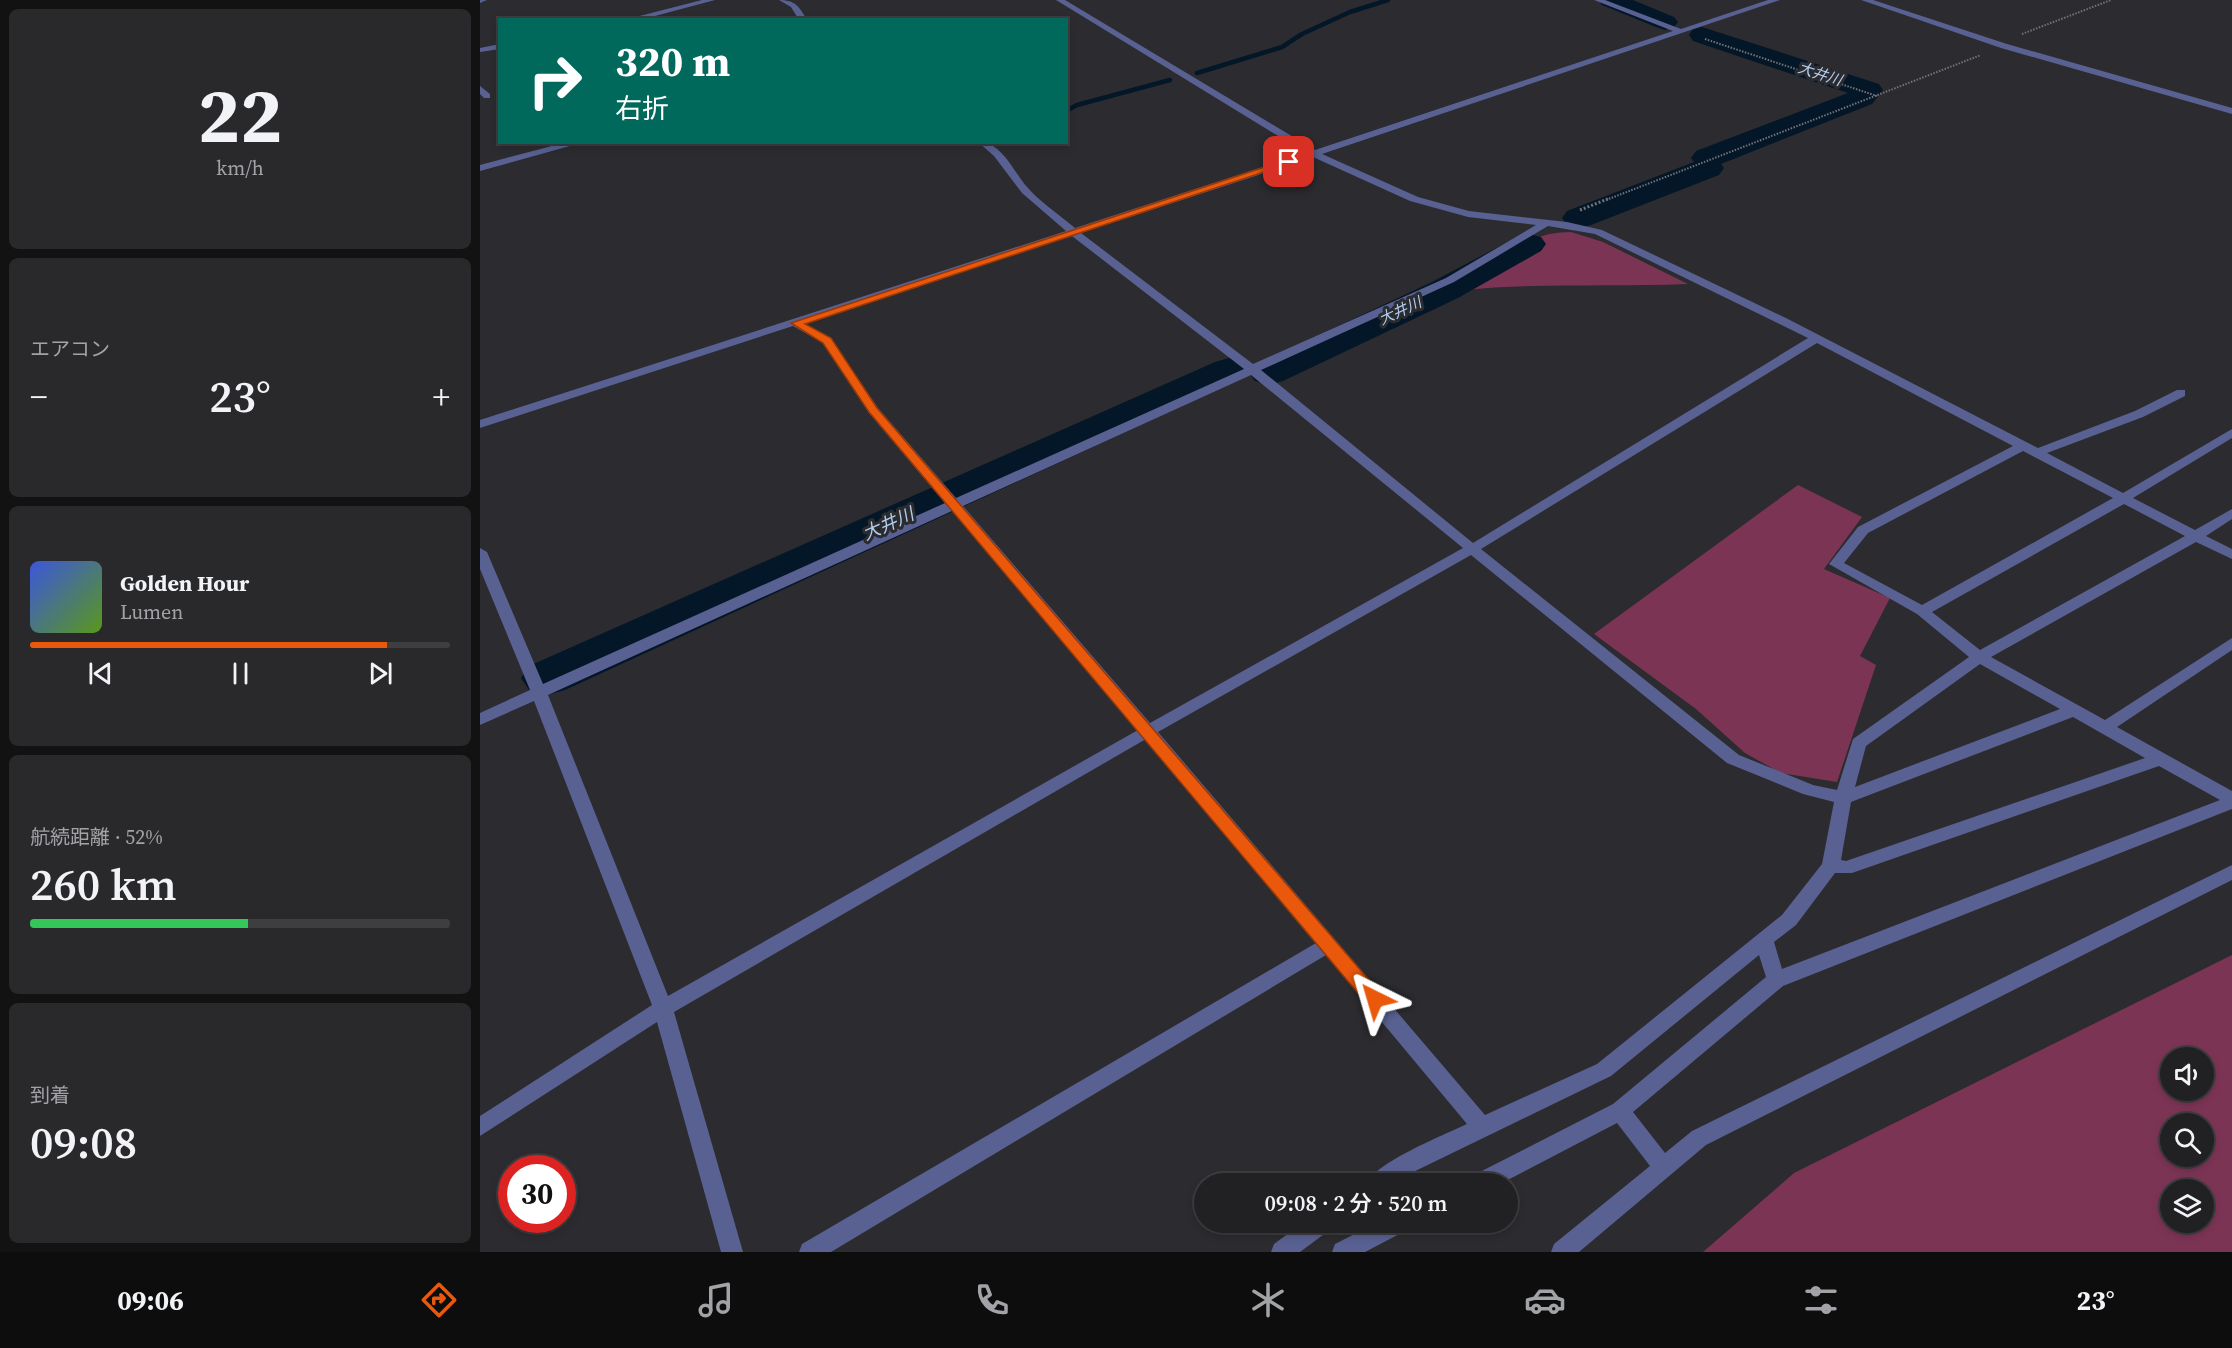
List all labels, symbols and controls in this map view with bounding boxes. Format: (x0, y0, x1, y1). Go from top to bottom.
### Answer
text: 320 m (615, 32, 730, 90)
icon: right (516, 42, 594, 120)
water label: 大井川 (1796, 57, 1847, 91)
text: 22 (198, 61, 282, 168)
text: 右折 (615, 90, 669, 127)
pin (1263, 136, 1314, 187)
icon: arrive (1272, 145, 1305, 178)
text: km/h (216, 154, 264, 182)
water label: 大井川 (1375, 291, 1426, 330)
text: エアコン (30, 335, 110, 363)
text: 23° (209, 365, 271, 427)
text: − (30, 374, 48, 419)
text: + (433, 374, 450, 419)
water label: 大井川 (858, 500, 919, 546)
text: Golden Hour (120, 568, 249, 598)
text: Lumen (120, 598, 183, 626)
icon: previous (84, 657, 117, 690)
icon: pause (224, 657, 257, 690)
icon: next (364, 657, 397, 690)
text: 航続距離 · 52% (30, 823, 163, 851)
text: 260 km (30, 853, 177, 915)
position arrow (1343, 967, 1407, 1031)
map controls (2160, 1047, 2214, 1233)
button: sound (2160, 1047, 2214, 1101)
text: 到着 (30, 1081, 70, 1109)
text: 09:08 (30, 1111, 137, 1173)
button: search (2160, 1113, 2214, 1167)
speed limit sign: 30 (498, 1155, 576, 1233)
button: layers (2160, 1179, 2214, 1233)
text: 09:08 · 2 分 · 520 m (1265, 1188, 1447, 1218)
icon: directions (418, 1279, 460, 1321)
icon: music (695, 1279, 737, 1321)
icon: phone (971, 1279, 1013, 1321)
icon: climate (1247, 1279, 1289, 1321)
icon: car (1524, 1279, 1566, 1321)
icon: filters (1800, 1279, 1842, 1321)
text: 09:06 (117, 1282, 184, 1319)
text: 23° (2077, 1282, 2115, 1319)

